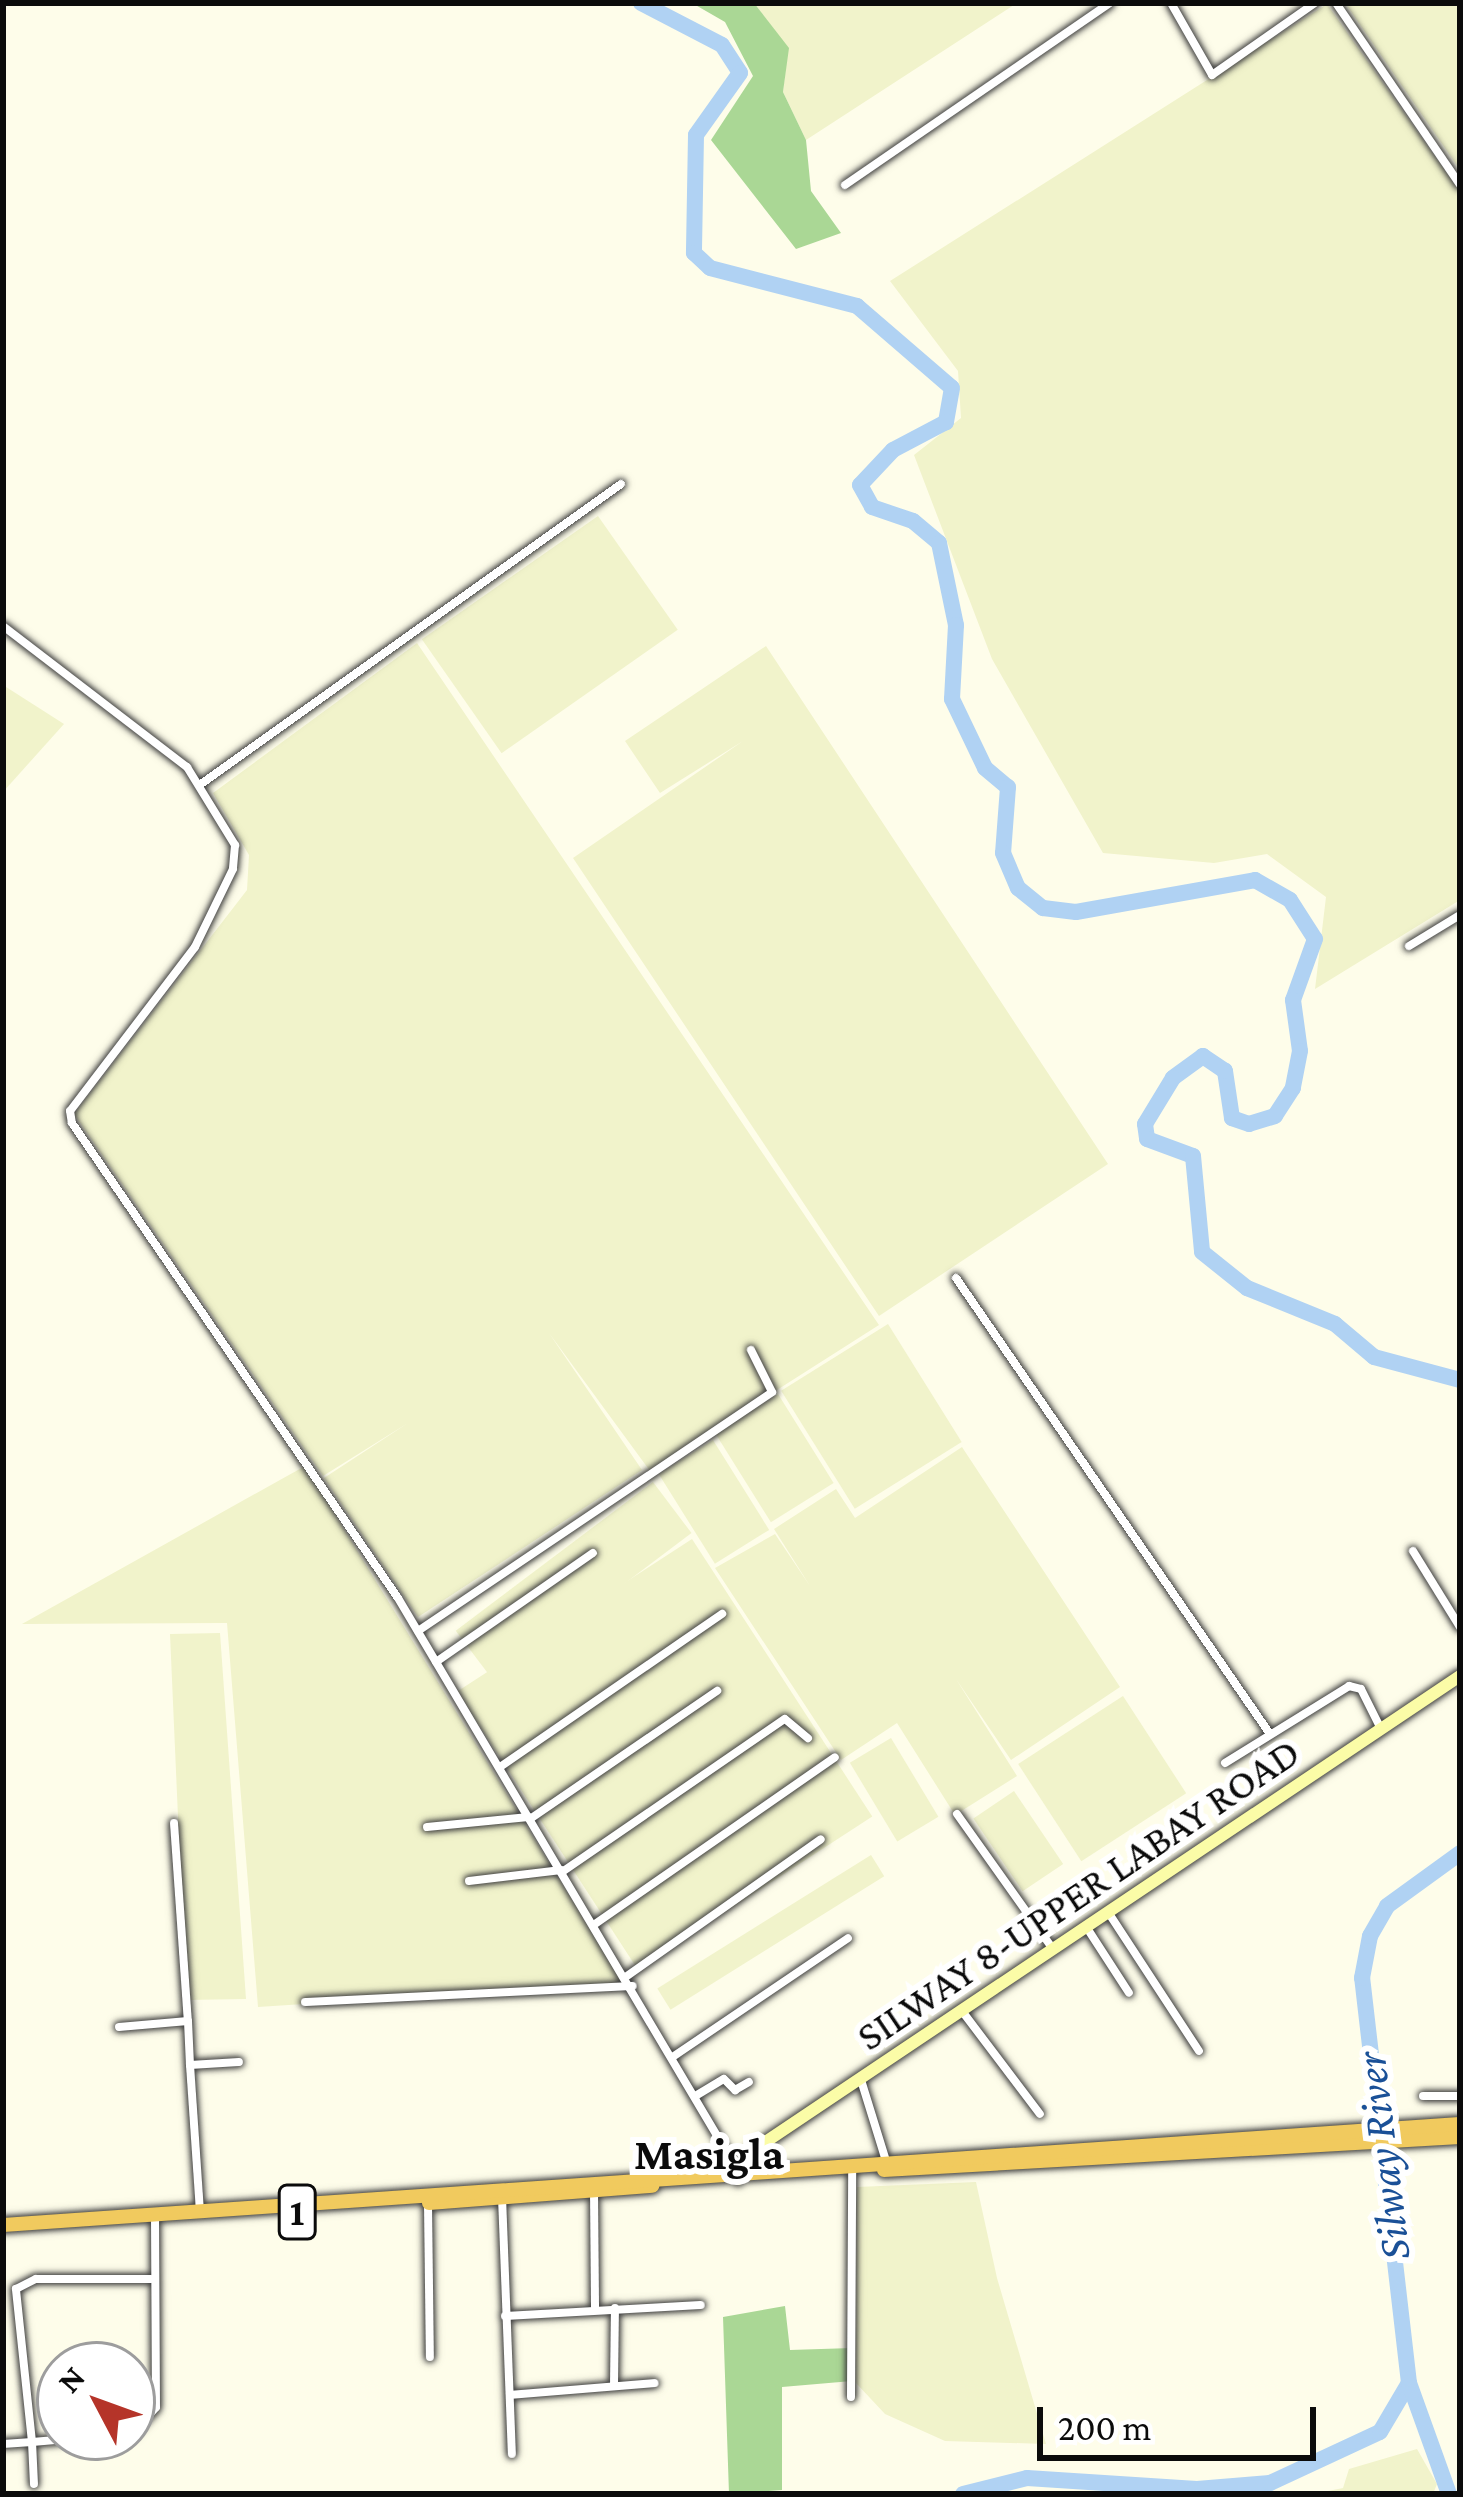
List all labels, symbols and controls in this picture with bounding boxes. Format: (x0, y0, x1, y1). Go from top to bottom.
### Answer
street label: SILWAY 8-UPPER LABAY ROAD (847, 1727, 1309, 2061)
water label: Silway River (1343, 2049, 1423, 2263)
district label: Masigla (634, 2128, 784, 2182)
road number: 1 (276, 2179, 318, 2245)
north arrow (36, 2341, 156, 2461)
text: N (49, 2358, 92, 2400)
scale bar (1043, 2383, 1322, 2457)
text: 200 m (1058, 2408, 1152, 2448)

